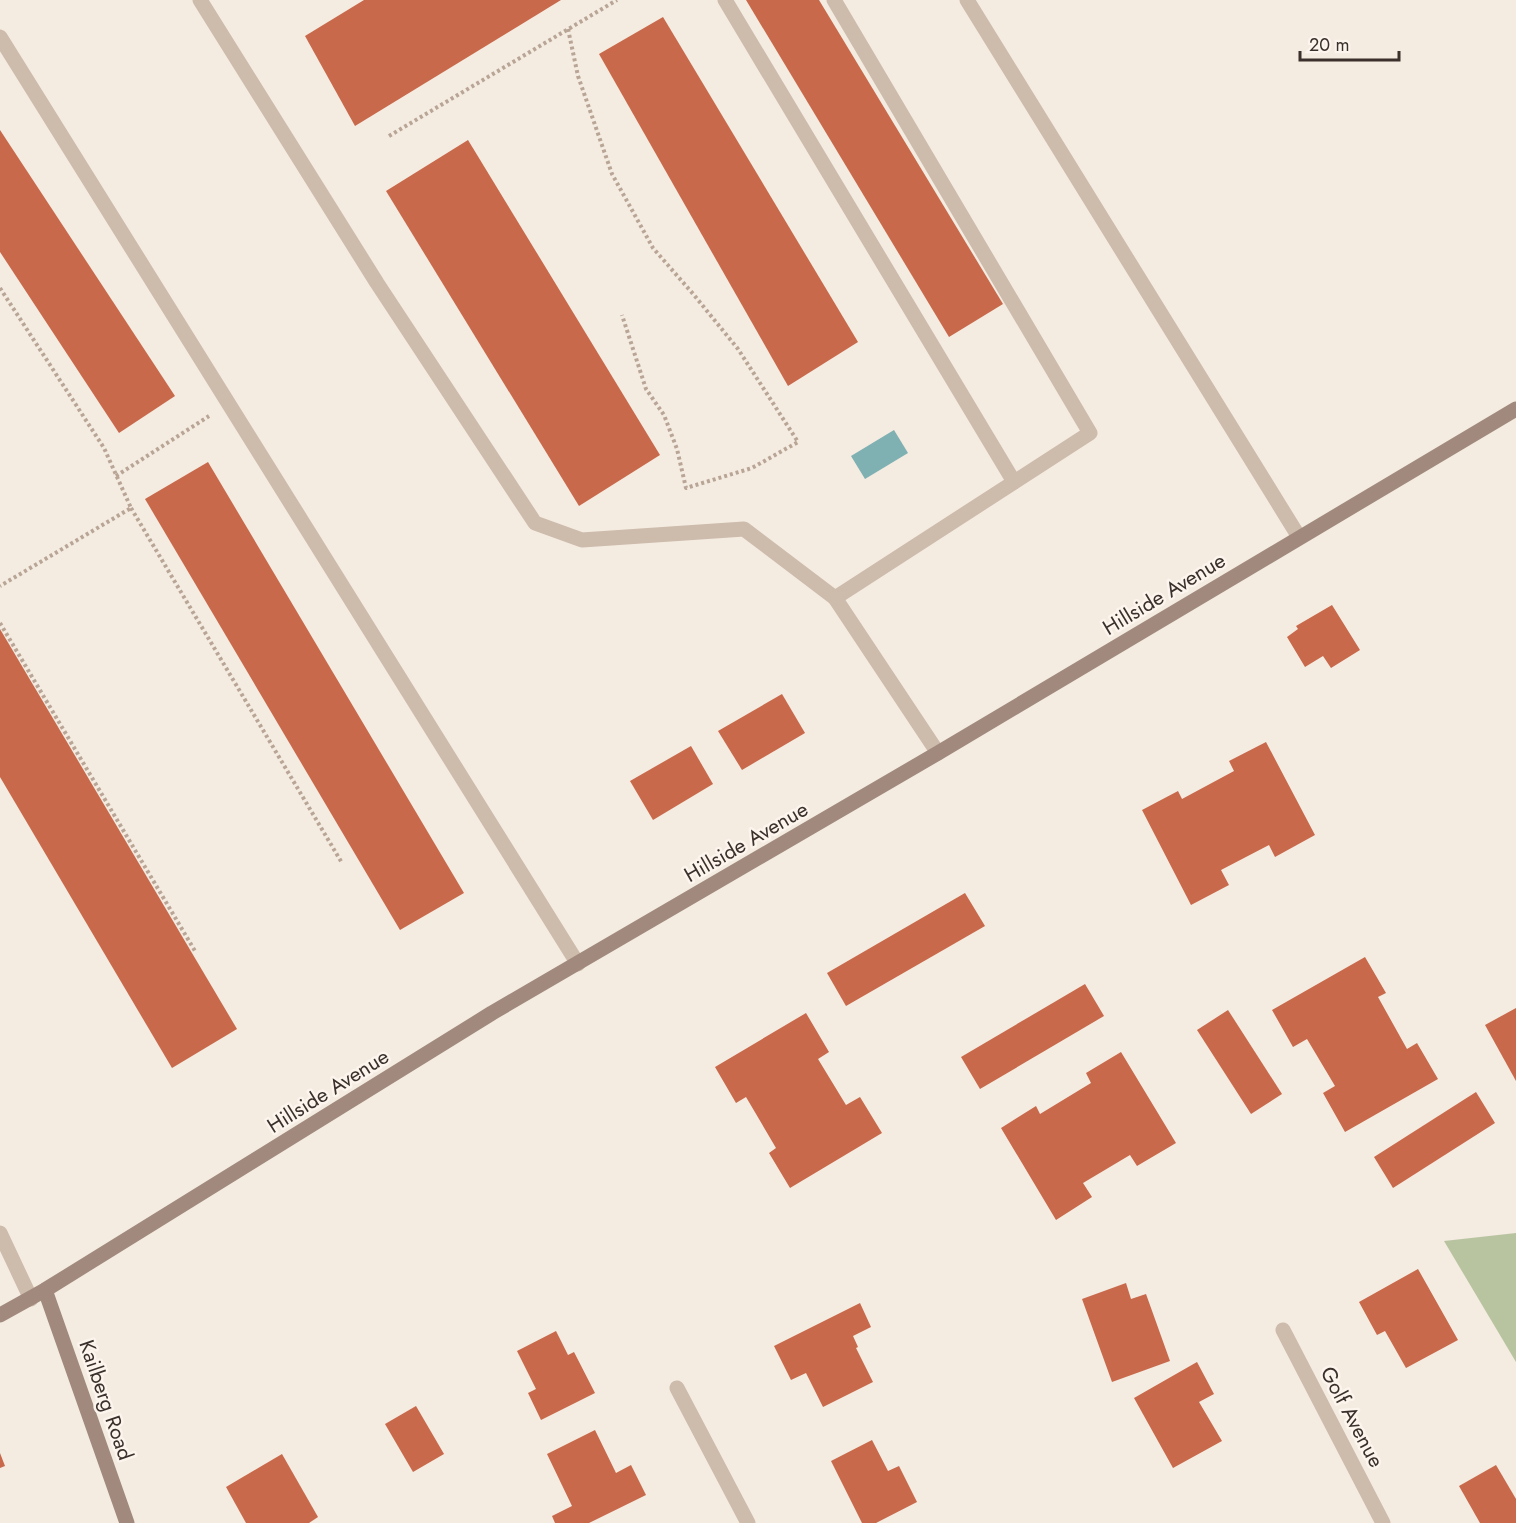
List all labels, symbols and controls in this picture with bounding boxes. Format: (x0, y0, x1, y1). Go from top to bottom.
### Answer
scale bar (1300, 24, 1399, 62)
text: 20 m (1309, 32, 1349, 58)
street label: Hillside Avenue (1097, 545, 1231, 643)
street label: Hillside Avenue (679, 794, 814, 890)
street label: Hillside Avenue (261, 1041, 395, 1140)
street label: Kailberg Road (71, 1336, 141, 1464)
street label: Golf Avenue (1313, 1361, 1391, 1473)

